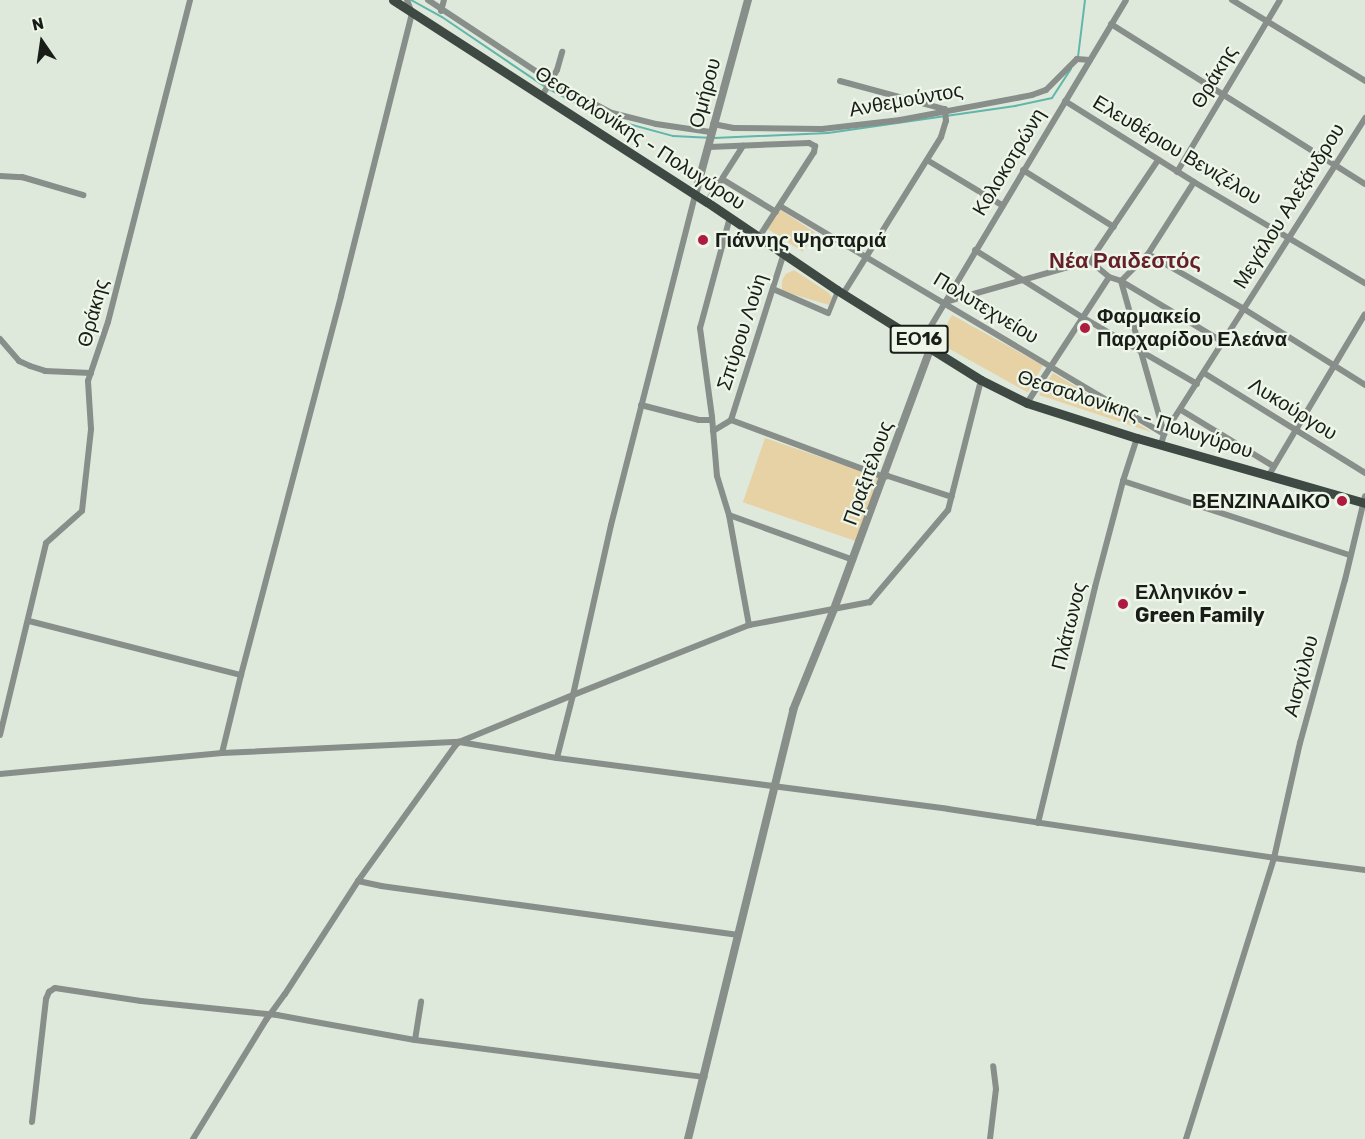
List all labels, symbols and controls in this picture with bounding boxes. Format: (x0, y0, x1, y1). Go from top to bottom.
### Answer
north arrow (12, 12, 72, 72)
text: N (30, 13, 46, 35)
street label: Θράκης (1186, 41, 1242, 113)
street label: Ομήρου (684, 55, 726, 131)
street label: Θεσσαλονίκης - Πολυγύρου (530, 61, 750, 215)
street label: Ανθεμούντος (847, 78, 965, 122)
street label: Ελευθέριου Βενιζέλου (1088, 90, 1266, 210)
street label: Κολοκοτρώνη (967, 104, 1051, 220)
street label: Μεγάλου Αλεξάνδρου (1228, 119, 1350, 293)
place label: Γιάννης Ψησταριά (715, 228, 886, 252)
marker: Γιάννης Ψησταριά (696, 233, 710, 247)
district label: Νέα Ραιδεστός (1049, 248, 1201, 274)
street label: Πολυτεχνείου (929, 267, 1043, 349)
street label: Σπύρου Λούη (712, 271, 772, 393)
street label: Θράκης (72, 276, 114, 350)
place label: Φαρμακείο Παρχαρίδου Ελεάνα (1097, 304, 1287, 351)
marker: Φαρμακείο Παρχαρίδου Ελεάνα (1078, 321, 1092, 335)
road number: ΕΟ16 (889, 324, 949, 354)
street label: Θεσσαλονίκης - Πολυγύρου (1014, 365, 1256, 463)
street label: Λυκούργου (1244, 372, 1342, 446)
street label: Πραξιτέλους (838, 418, 898, 528)
place label: ΒΕΝΖΙΝΑΔΙΚΟ (1192, 489, 1330, 513)
marker: ΒΕΝΖΙΝΑΔΙΚΟ (1335, 494, 1349, 508)
street label: Πλάτωνος (1047, 580, 1091, 672)
place label: Ελληνικόν - Green Family (1135, 580, 1265, 627)
marker: Ελληνικόν - Green Family (1116, 597, 1130, 611)
street label: Αισχύλου (1279, 633, 1323, 719)

